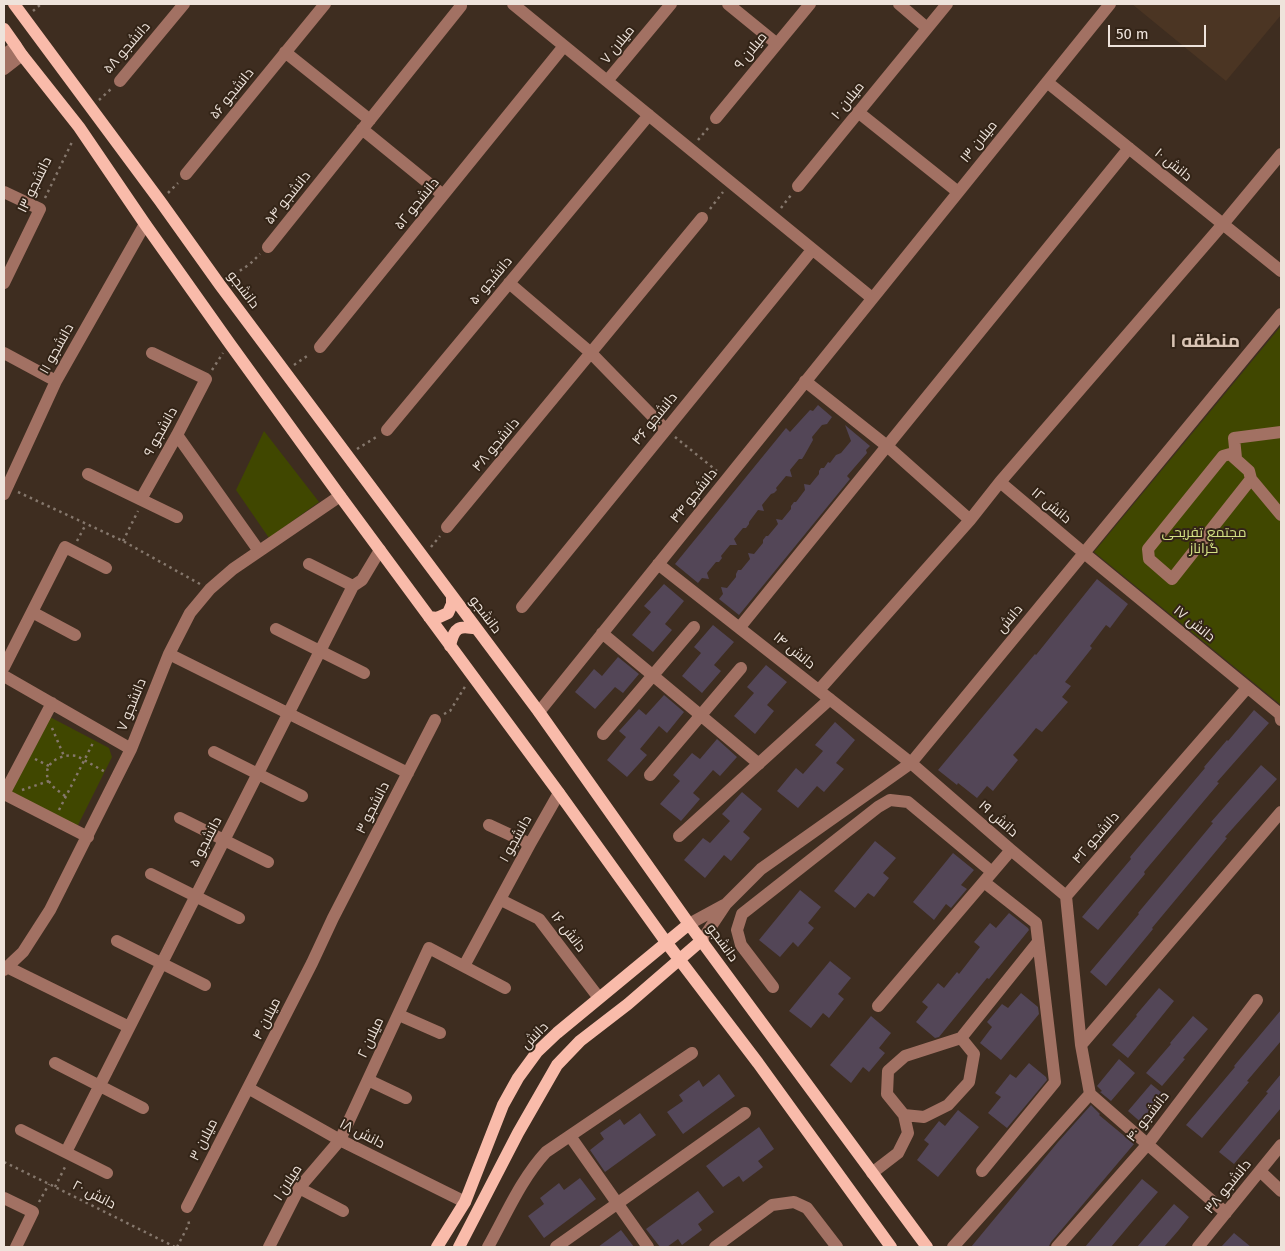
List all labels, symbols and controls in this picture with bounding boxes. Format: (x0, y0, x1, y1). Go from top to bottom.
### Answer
scale bar (1110, 15, 1208, 47)
street label: دانشجو ۵۸ (100, 19, 154, 77)
street label: میلان ۷ (598, 23, 638, 67)
text: 50 m (1116, 25, 1149, 43)
street label: میلان ۹ (731, 29, 771, 73)
street label: دانشجو ۵۶ (206, 65, 258, 123)
street label: میلان ۱۰ (828, 79, 868, 123)
street label: میلان ۱۳ (957, 118, 1001, 166)
street label: دانش ۱۰ (1151, 145, 1195, 185)
street label: دانشجو ۱۳ (14, 154, 56, 216)
street label: دانشجو ۵۴ (261, 168, 315, 228)
street label: دانشجو ۵۲ (391, 175, 443, 233)
street label: دانشجو ۵۰ (466, 254, 516, 308)
street label: دانشجو (223, 268, 263, 312)
street label: دانشجو ۱۱ (36, 321, 78, 377)
district label: منطقه ۱ (1170, 331, 1240, 353)
street label: دانشجو ۴۶ (629, 389, 681, 449)
street label: دانشجو ۹ (141, 404, 181, 460)
street label: دانشجو ۴۸ (469, 415, 523, 475)
street label: دانشجو ۴۴ (667, 465, 721, 527)
street label: دانش ۱۲ (1028, 484, 1074, 528)
park label: مجتمع تفریحی گراناز (1162, 525, 1246, 558)
street label: دانشجو (465, 593, 505, 637)
street label: دانش (993, 601, 1027, 637)
street label: دانش ۱۷ (1170, 602, 1218, 646)
street label: دانش ۱۴ (770, 629, 818, 673)
street label: دانشجو ۷ (114, 676, 150, 734)
street label: دانشجو ۳ (353, 779, 393, 837)
street label: دانش ۱۹ (975, 797, 1021, 841)
street label: دانشجو ۴۲ (1069, 809, 1123, 867)
street label: دانشجو ۱ (496, 813, 536, 865)
street label: دانشجو ۵ (186, 814, 226, 870)
street label: دانش ۱۶ (547, 909, 589, 955)
street label: دانشجو (703, 921, 741, 965)
street label: میلان ۴ (249, 995, 285, 1043)
street label: میلان ۲ (354, 1015, 388, 1061)
street label: دانش (518, 1019, 552, 1053)
street label: دانشجو ۴۰ (1123, 1088, 1173, 1146)
street label: میلان ۳ (186, 1116, 222, 1164)
street label: دانش ۱۸ (337, 1116, 387, 1152)
street label: دانشجو ۳۸ (1201, 1157, 1255, 1217)
street label: میلان ۱ (270, 1162, 306, 1204)
street label: دانش ۲۰ (70, 1177, 118, 1213)

